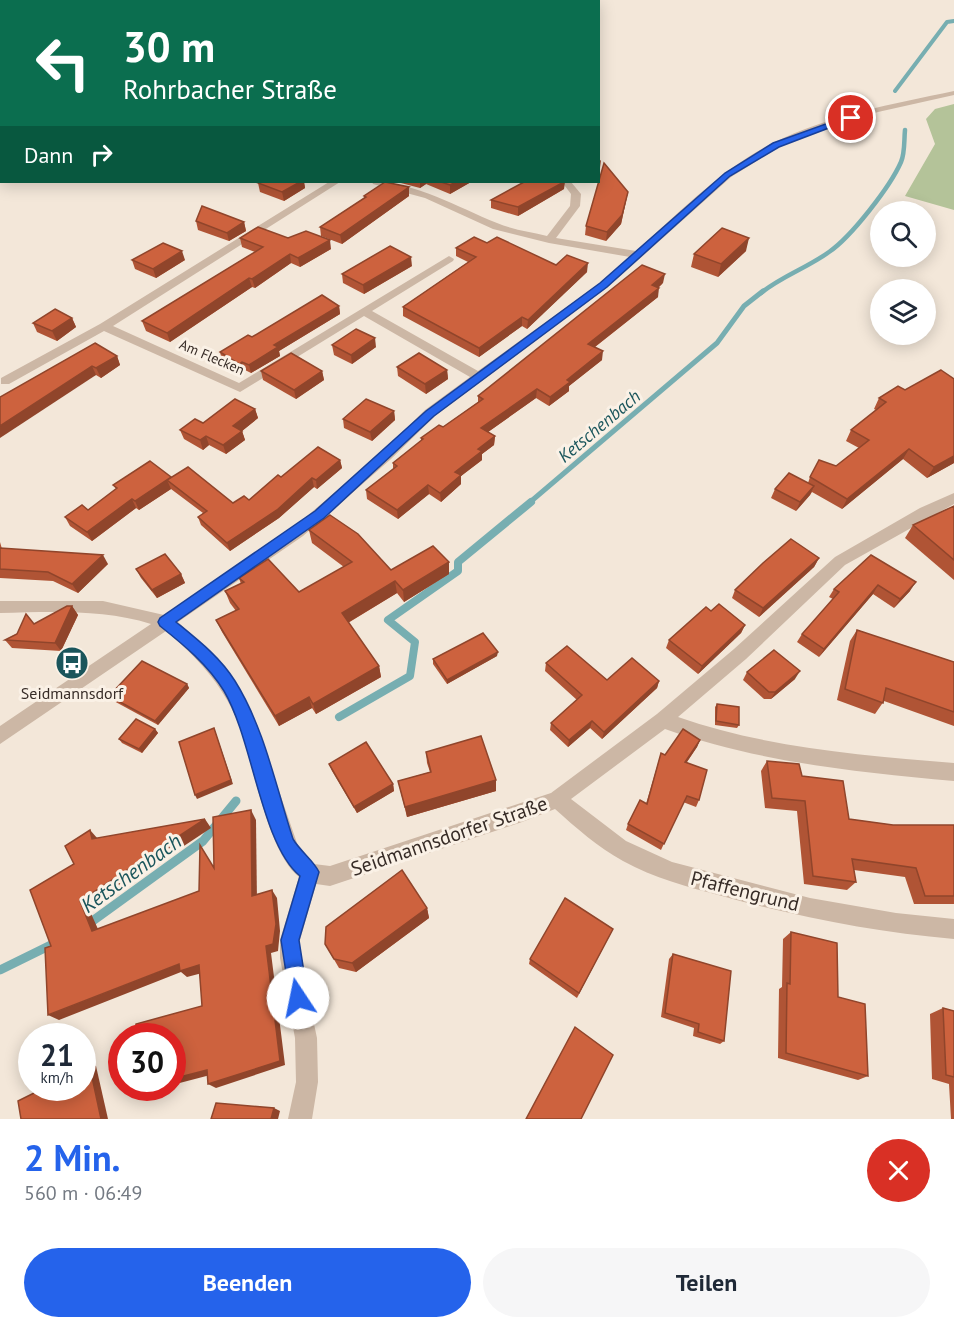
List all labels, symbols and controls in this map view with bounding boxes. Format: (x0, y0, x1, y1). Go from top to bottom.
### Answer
text: 30 m (123, 19, 215, 74)
icon: left (24, 24, 102, 102)
text: Rohrbacher Straße (123, 72, 337, 106)
pin (825, 92, 876, 143)
icon: arrive (834, 101, 867, 134)
icon: right (85, 138, 118, 171)
text: Dann (24, 141, 73, 169)
map controls (870, 201, 936, 345)
button: search (870, 201, 936, 267)
button: layers (870, 279, 936, 345)
street label: Am Flecken (177, 335, 247, 379)
water label: Ketschenbach (553, 385, 645, 467)
bus stop icon: Seidmannsdorf (54, 645, 90, 681)
place label: Seidmannsdorf (21, 683, 124, 703)
street label: Seidmannsdorfer Straße (347, 790, 551, 882)
water label: Ketschenbach (75, 827, 187, 919)
street label: Pfaffengrund (688, 865, 802, 917)
position arrow (266, 966, 330, 1030)
speed limit sign: 30 (108, 1023, 186, 1101)
text: 21 (40, 1035, 74, 1074)
text: km/h (41, 1068, 73, 1087)
text: 2 Min. (24, 1134, 120, 1181)
button: close (867, 1139, 930, 1202)
text: 560 m · 06:49 (24, 1180, 142, 1206)
button: Beenden (24, 1248, 471, 1317)
button: Teilen (483, 1248, 930, 1317)

